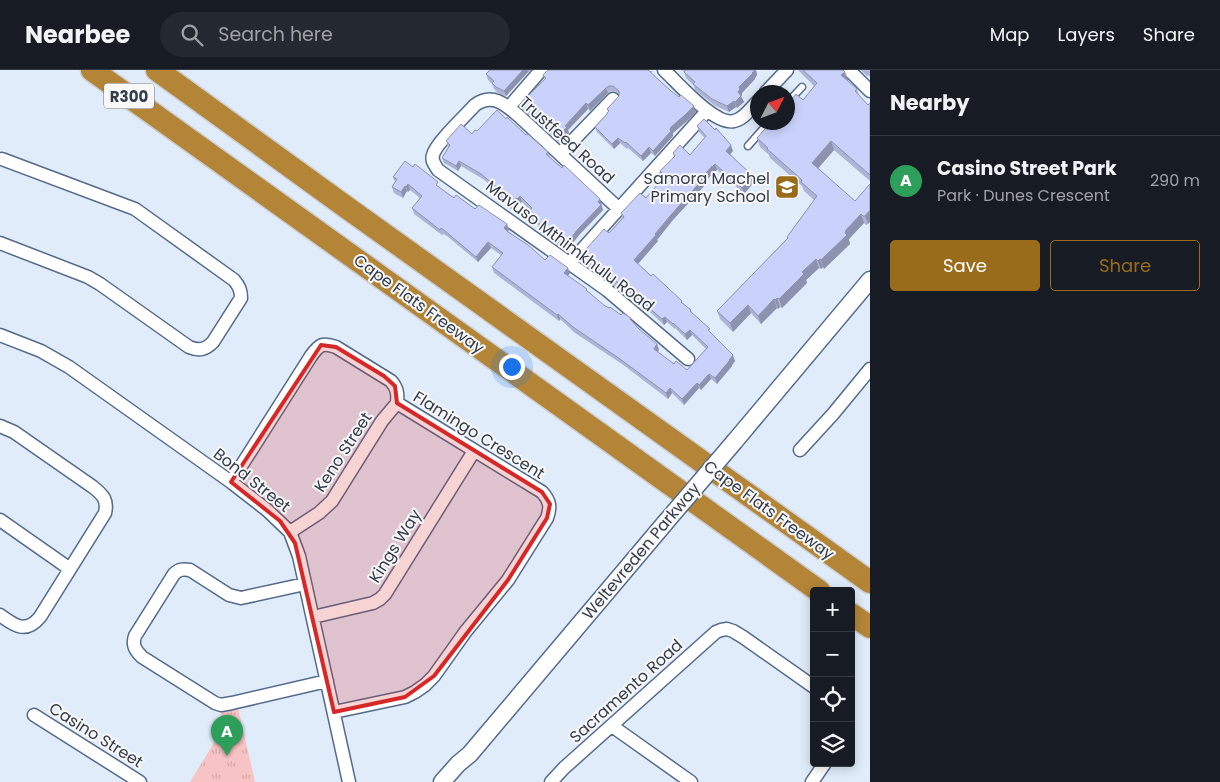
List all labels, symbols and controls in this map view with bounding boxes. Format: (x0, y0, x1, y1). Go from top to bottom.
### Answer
search box (160, 12, 510, 57)
text: Nearbee (25, 18, 130, 51)
icon: search (178, 21, 206, 49)
text: Search here (218, 21, 333, 48)
text: Map (990, 22, 1030, 47)
text: Layers (1058, 22, 1115, 47)
text: Share (1143, 22, 1195, 47)
road number: R300 (104, 84, 154, 108)
north arrow (750, 85, 795, 130)
text: Nearby (890, 88, 970, 117)
street label: Trustfeed Road (514, 91, 620, 189)
text: Casino Street Park (937, 155, 1117, 182)
place label: Samora Machel Primary School (644, 167, 770, 208)
text: A (900, 169, 912, 192)
text: 290 m (1150, 169, 1200, 192)
school or university icon: Samora Machel Primary School (774, 174, 800, 200)
street label: Mavuso Mthimkhulu Road (481, 175, 659, 317)
text: Park · Dunes Crescent (937, 184, 1110, 207)
button: Save (890, 240, 1040, 291)
button: Share (1050, 240, 1200, 291)
street label: Cape Flats Freeway (349, 249, 489, 359)
your location (499, 354, 525, 380)
street label: Flamingo Crescent (409, 385, 549, 485)
street label: Keno Street (309, 407, 378, 496)
street label: Bond Street (209, 443, 296, 518)
street label: Cape Flats Freeway (699, 455, 839, 565)
street label: Weltevreden Parkway (577, 478, 705, 624)
street label: Kings Way (363, 505, 427, 587)
map controls (810, 587, 855, 767)
button: + (810, 587, 855, 632)
button: − (810, 632, 855, 677)
street label: Sacramento Road (564, 634, 688, 748)
button: locate (810, 677, 855, 722)
street label: Casino Street (45, 697, 148, 773)
pin: A (211, 715, 243, 756)
button: layers (810, 722, 855, 767)

